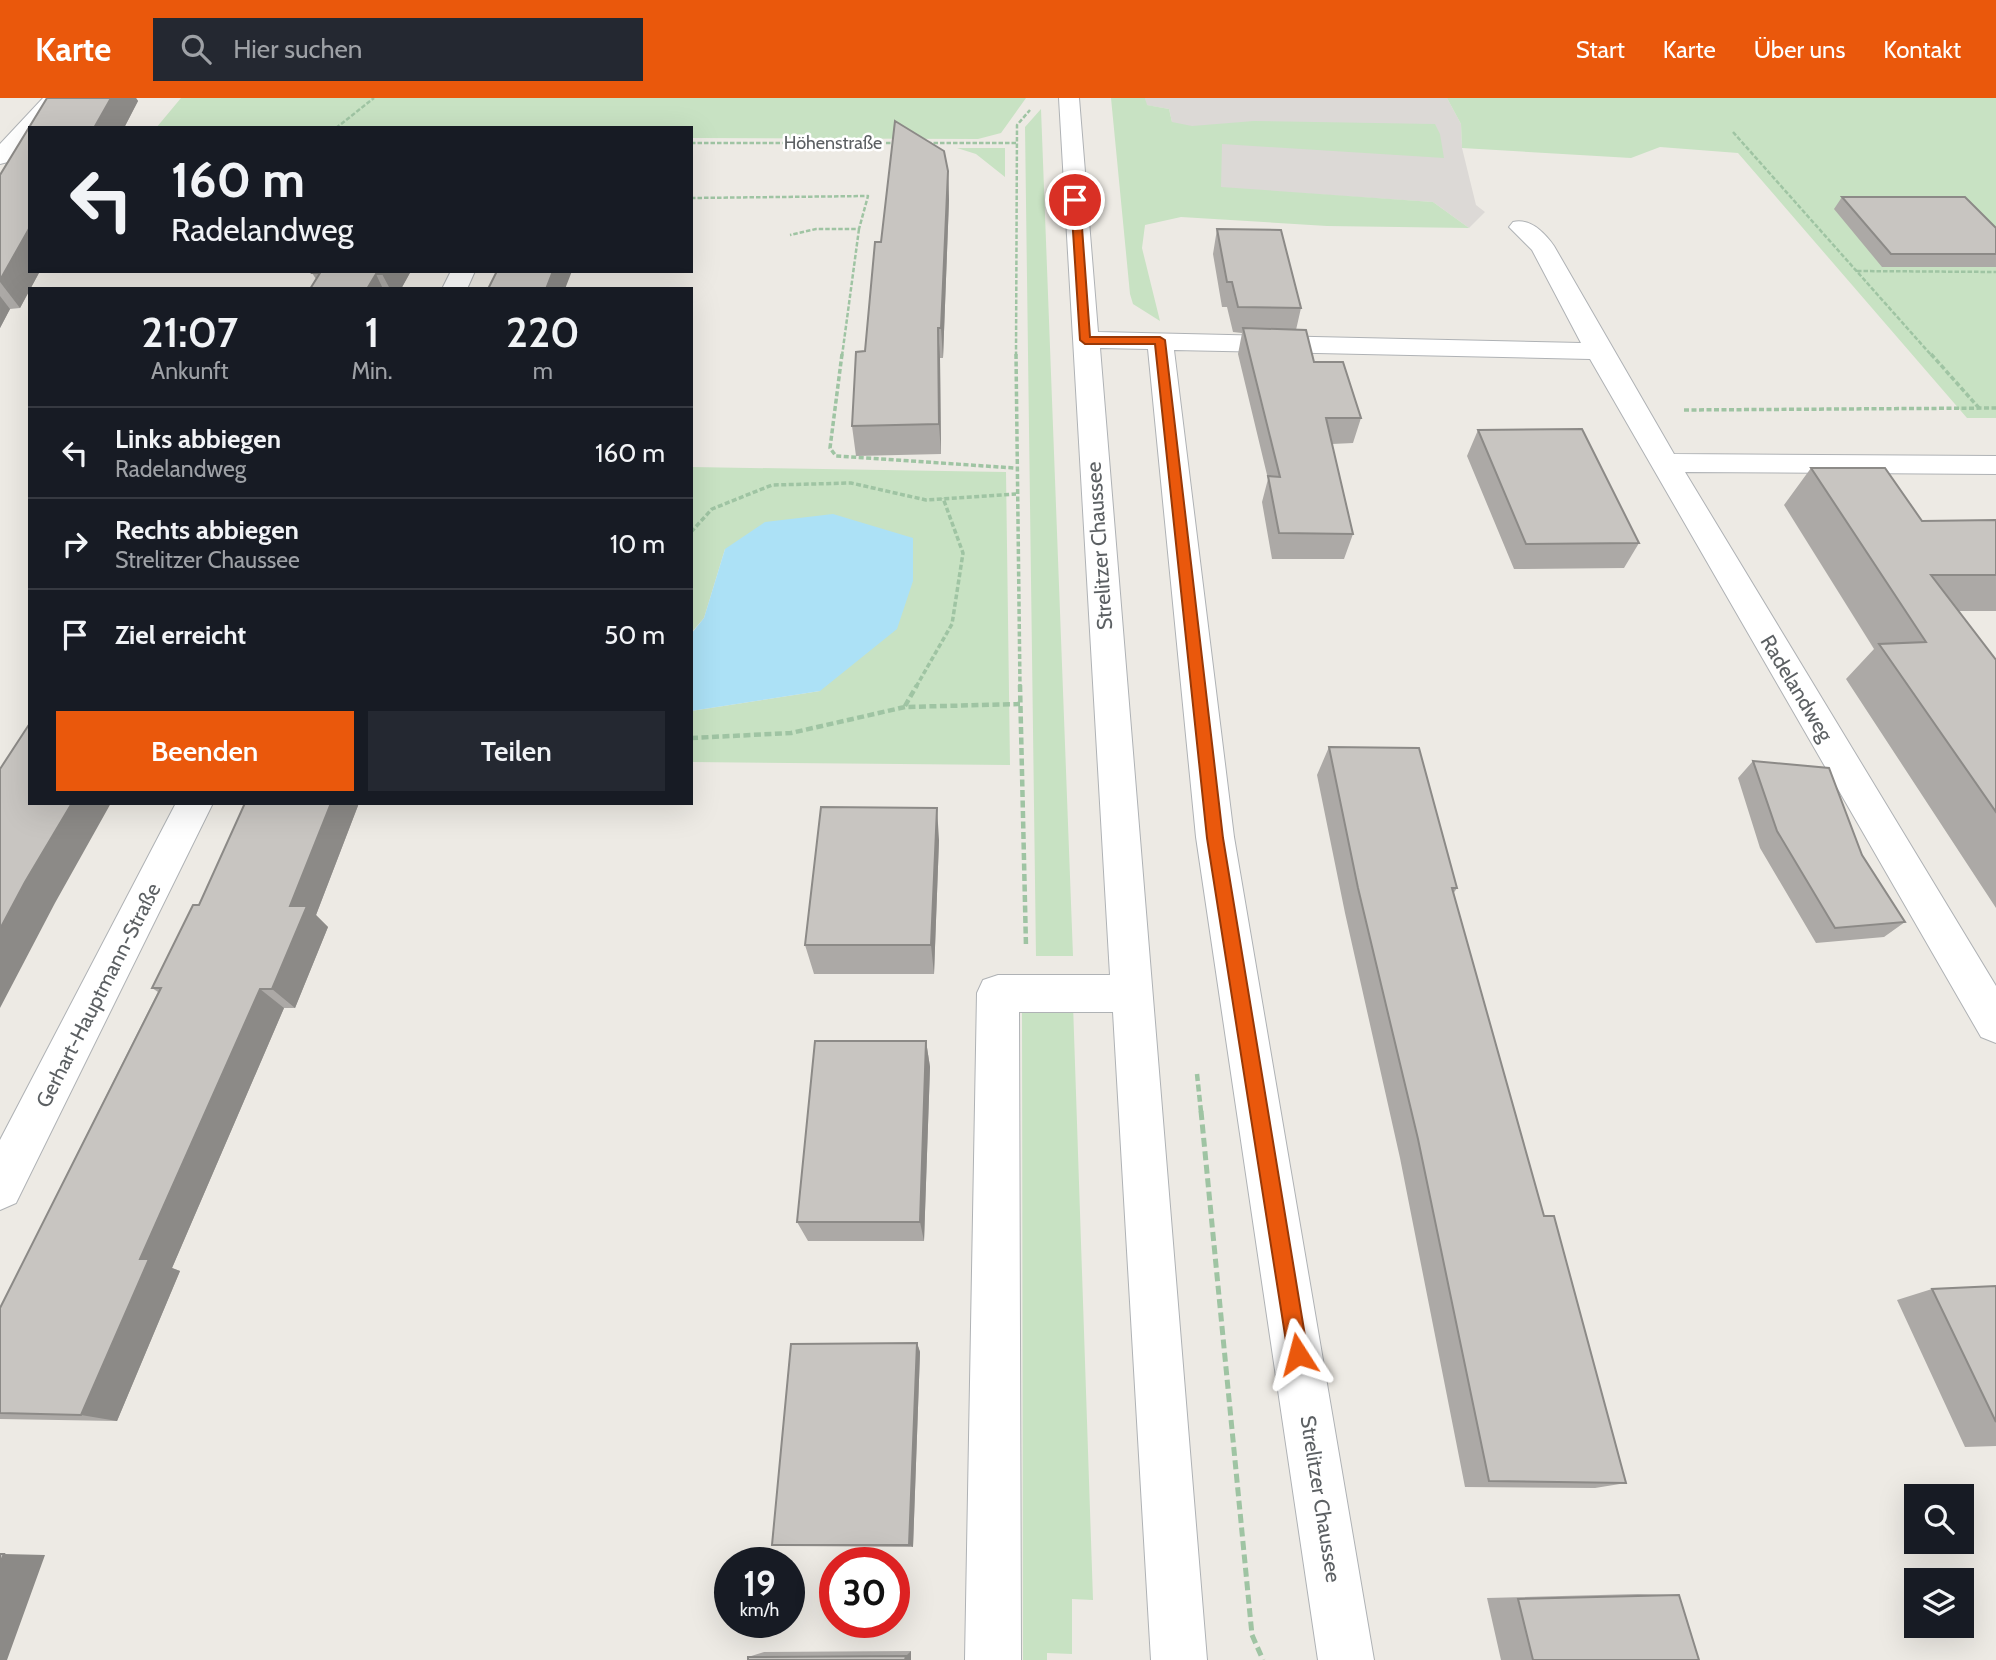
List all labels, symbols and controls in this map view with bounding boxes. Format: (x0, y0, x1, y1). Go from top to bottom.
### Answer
search box (153, 18, 643, 81)
text: Karte (35, 29, 111, 69)
icon: search (177, 30, 215, 68)
text: Hier suchen (233, 33, 362, 65)
text: Start (1576, 35, 1625, 64)
text: Karte (1663, 35, 1716, 64)
text: Über uns (1754, 35, 1845, 64)
text: Kontakt (1883, 35, 1961, 64)
street label: Höhenstraße (784, 132, 882, 154)
text: 160 m (171, 150, 305, 209)
icon: left (56, 154, 147, 245)
pin (1045, 170, 1105, 230)
icon: arrive (1056, 181, 1094, 219)
text: Radelandweg (171, 210, 354, 249)
text: 21:07 (141, 306, 238, 358)
text: 1 (365, 306, 379, 358)
text: 220 (506, 306, 580, 358)
text: Ankunft (151, 357, 229, 385)
text: Min. (352, 357, 392, 385)
text: m (533, 357, 553, 385)
text: Links abbiegen (115, 423, 281, 455)
icon: left (56, 434, 94, 472)
text: 160 m (595, 437, 665, 469)
text: Radelandweg (115, 455, 246, 483)
street label: Strelitzer Chaussee (1081, 461, 1117, 631)
text: Rechts abbiegen (115, 514, 299, 546)
icon: right (56, 525, 94, 563)
text: 10 m (610, 528, 665, 560)
text: Strelitzer Chaussee (115, 546, 300, 574)
icon: arrive (56, 616, 94, 654)
text: Ziel erreicht (115, 619, 246, 651)
text: 50 m (604, 619, 665, 651)
street label: Radelandweg (1755, 630, 1839, 746)
button: Beenden (56, 711, 354, 791)
button: Teilen (368, 711, 665, 791)
street label: Gerhart-Hauptmann-Straße (30, 878, 166, 1112)
position arrow (1261, 1317, 1335, 1391)
street label: Strelitzer Chaussee (1295, 1414, 1347, 1585)
map controls (1904, 1484, 1974, 1638)
button: search (1904, 1484, 1974, 1554)
speed limit sign: 30 (819, 1547, 910, 1638)
text: 19 (743, 1562, 776, 1605)
button: layers (1904, 1568, 1974, 1638)
text: km/h (740, 1599, 779, 1621)

